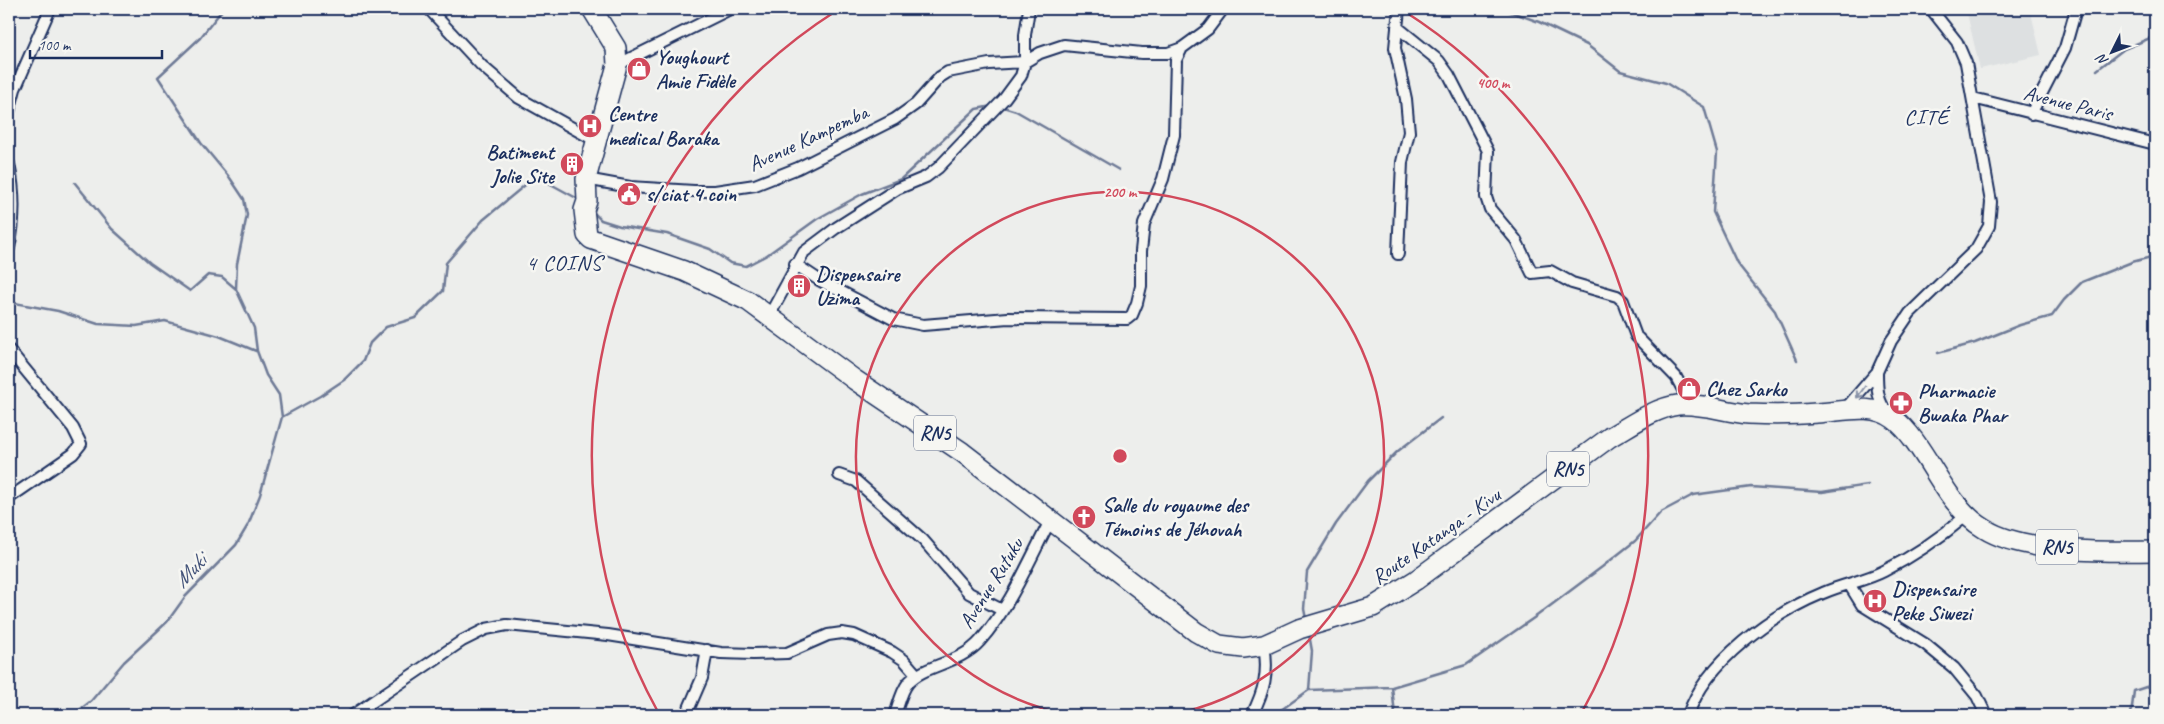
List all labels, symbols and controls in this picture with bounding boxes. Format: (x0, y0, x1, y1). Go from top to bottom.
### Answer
scale bar (30, 28, 162, 60)
north arrow (2086, 28, 2136, 78)
text: 100 m (38, 36, 72, 55)
place label: Youghourt Amie Fidèle (656, 44, 737, 94)
text: N (2092, 50, 2112, 69)
shop icon: Youghourt Amie Fidèle (626, 56, 652, 82)
text: 400 m (1477, 74, 1511, 93)
street label: Avenue Paris (2021, 79, 2117, 127)
street label: Avenue Kampemba (744, 98, 874, 177)
place label: Centre medical Baraka (608, 101, 721, 151)
district label: CITÉ (1904, 103, 1952, 131)
hospital icon: Centre medical Baraka (577, 113, 603, 139)
place label: Batiment Jolie Site (486, 139, 556, 189)
building icon: Batiment Jolie Site (559, 151, 585, 177)
public building icon: s/ciat 4 coin (616, 181, 642, 207)
place label: s/ciat 4 coin (646, 181, 737, 207)
text: 200 m (1104, 183, 1138, 202)
district label: 4 COINS (526, 249, 605, 277)
place label: Dispensaire Uzima (816, 261, 902, 311)
building icon: Dispensaire Uzima (786, 273, 812, 299)
shop icon: Chez Sarko (1676, 376, 1702, 402)
place label: Chez Sarko (1706, 376, 1788, 402)
place label: Pharmacie Bwaka Phar (1918, 378, 2009, 428)
one-way arrow (1855, 385, 1866, 398)
pharmacy icon: Pharmacie Bwaka Phar (1888, 390, 1914, 416)
road number: RN5 (914, 416, 956, 450)
centre of rings (1111, 447, 1129, 465)
road number: RN5 (1547, 452, 1589, 486)
street label: Route Katanga - Kivu (1367, 481, 1506, 590)
place label: Salle du royaume des Témoins de Jéhovah (1102, 492, 1251, 542)
church icon: Salle du royaume des Témoins de Jéhovah (1071, 504, 1097, 530)
road number: RN5 (2036, 530, 2078, 564)
street label: Avenue Rutuku (953, 532, 1030, 633)
water label: Muki (167, 545, 216, 594)
place label: Dispensaire Peke Siwezi (1892, 576, 1978, 626)
hospital icon: Dispensaire Peke Siwezi (1862, 588, 1888, 614)

